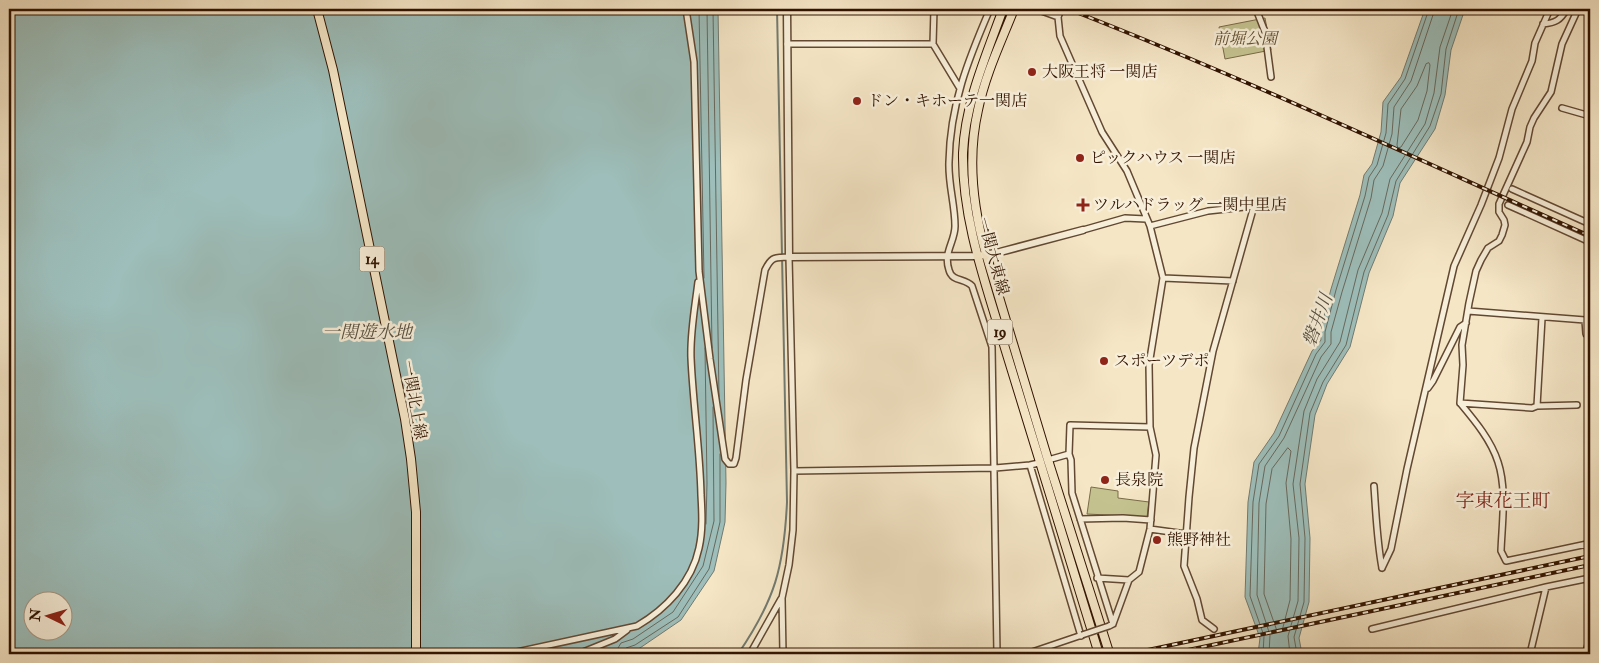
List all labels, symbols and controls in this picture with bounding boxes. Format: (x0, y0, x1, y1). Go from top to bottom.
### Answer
park label: 前堀公園 (1213, 29, 1280, 49)
place label: 大阪王将 一関店 (1042, 62, 1157, 82)
marker: 大阪王将 一関店 (1026, 66, 1038, 78)
place label: ドン・キホーテ一関店 (867, 91, 1027, 111)
marker: ドン・キホーテ一関店 (851, 95, 863, 107)
place label: ピックハウス 一関店 (1090, 148, 1235, 168)
marker: ピックハウス 一関店 (1074, 152, 1086, 164)
place label: ツルハドラッグ 一関中里店 (1093, 195, 1287, 215)
marker: ツルハドラッグ 一関中里店 (1077, 199, 1089, 211)
street label: 一関大東線 (973, 215, 1013, 297)
road number: 14 (360, 246, 384, 272)
water label: 磐井川 (1298, 289, 1339, 349)
road number: 19 (988, 320, 1012, 344)
water label: 一関遊水地 (322, 321, 414, 344)
place label: スポーツデポ (1114, 351, 1209, 371)
marker: スポーツデポ (1098, 355, 1110, 367)
street label: 一関北上線 (397, 359, 431, 441)
place label: 長泉院 (1115, 470, 1163, 490)
marker: 長泉院 (1099, 474, 1111, 486)
district label: 字東花王町 (1455, 489, 1551, 513)
place label: 熊野神社 (1167, 530, 1231, 550)
marker: 熊野神社 (1151, 534, 1163, 546)
north arrow (22, 590, 72, 640)
text: N (26, 607, 45, 623)

